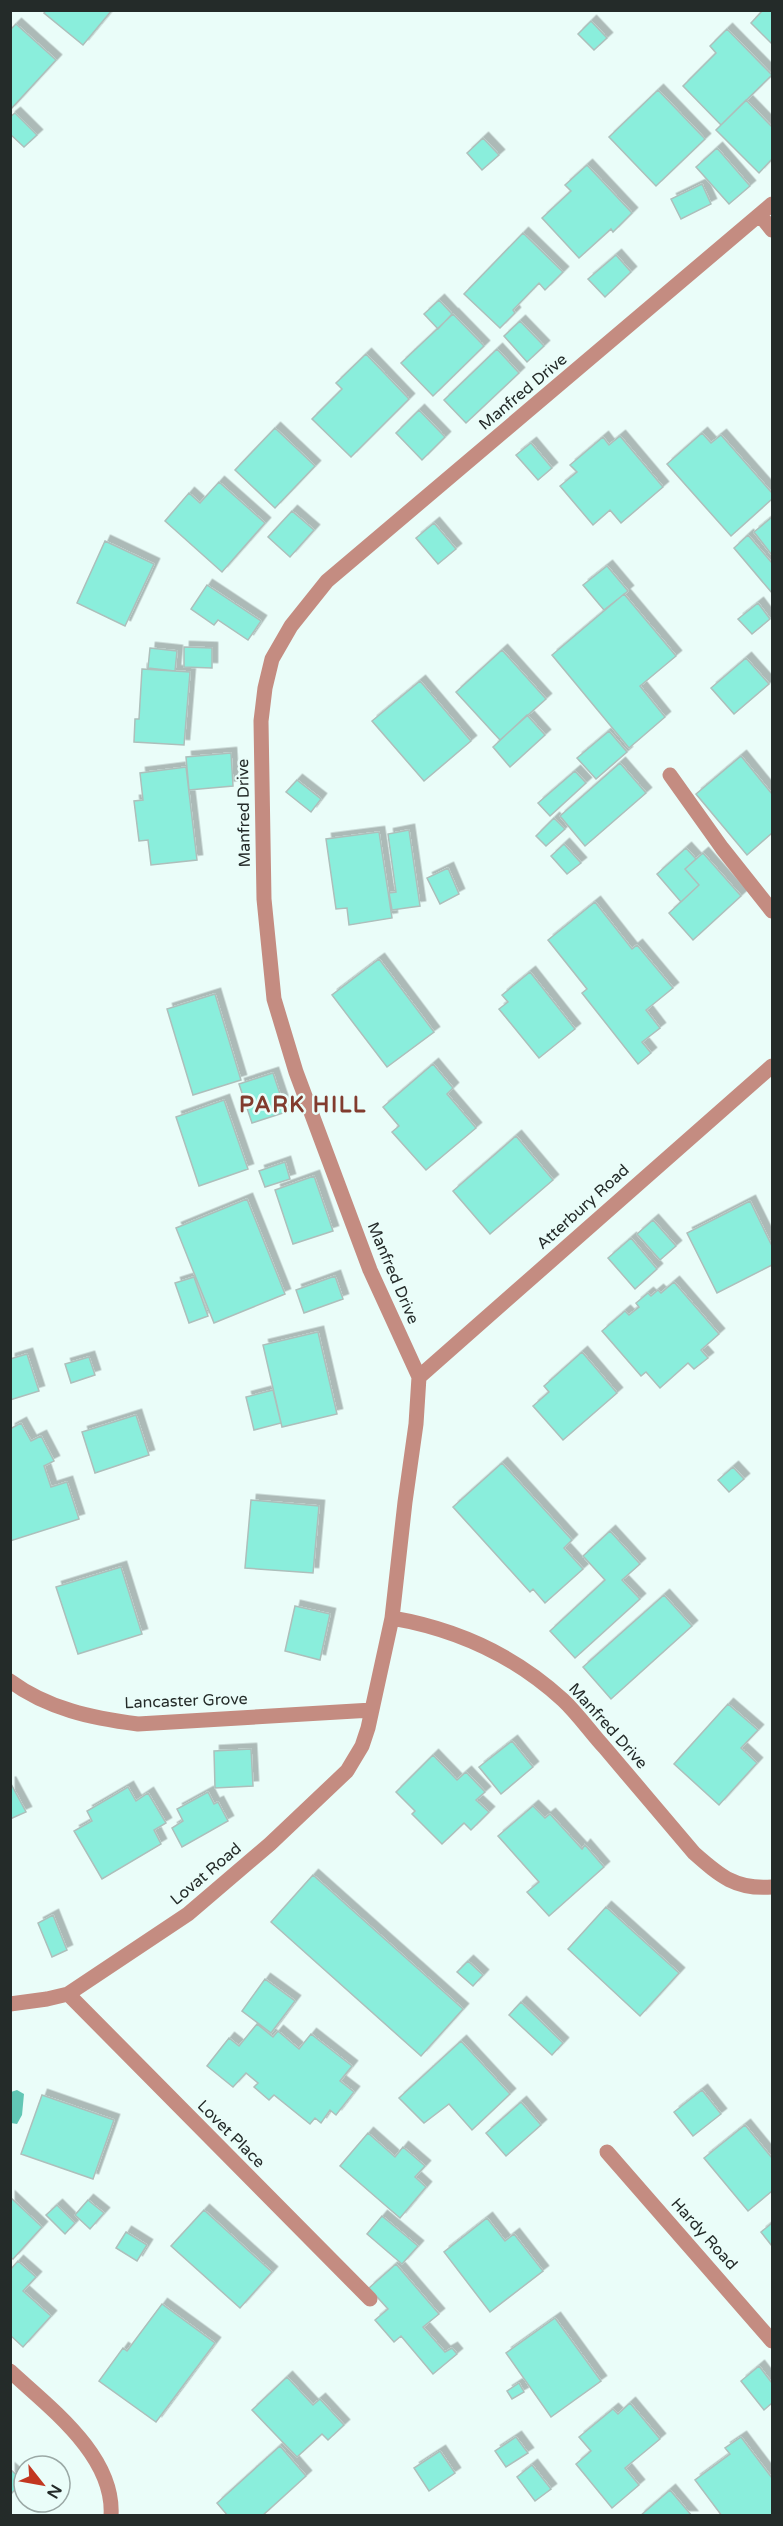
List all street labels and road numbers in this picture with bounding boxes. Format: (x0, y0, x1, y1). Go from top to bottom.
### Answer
street label: Manfred Drive (475, 349, 571, 435)
street label: Manfred Drive (233, 758, 255, 868)
street label: Atterbury Road (533, 1160, 633, 1254)
street label: Manfred Drive (363, 1219, 423, 1327)
street label: Manfred Drive (564, 1679, 652, 1773)
street label: Lancaster Grove (124, 1689, 248, 1713)
street label: Lovat Road (166, 1839, 246, 1909)
street label: Lovet Place (193, 2096, 269, 2172)
street label: Hardy Road (666, 2194, 742, 2274)

